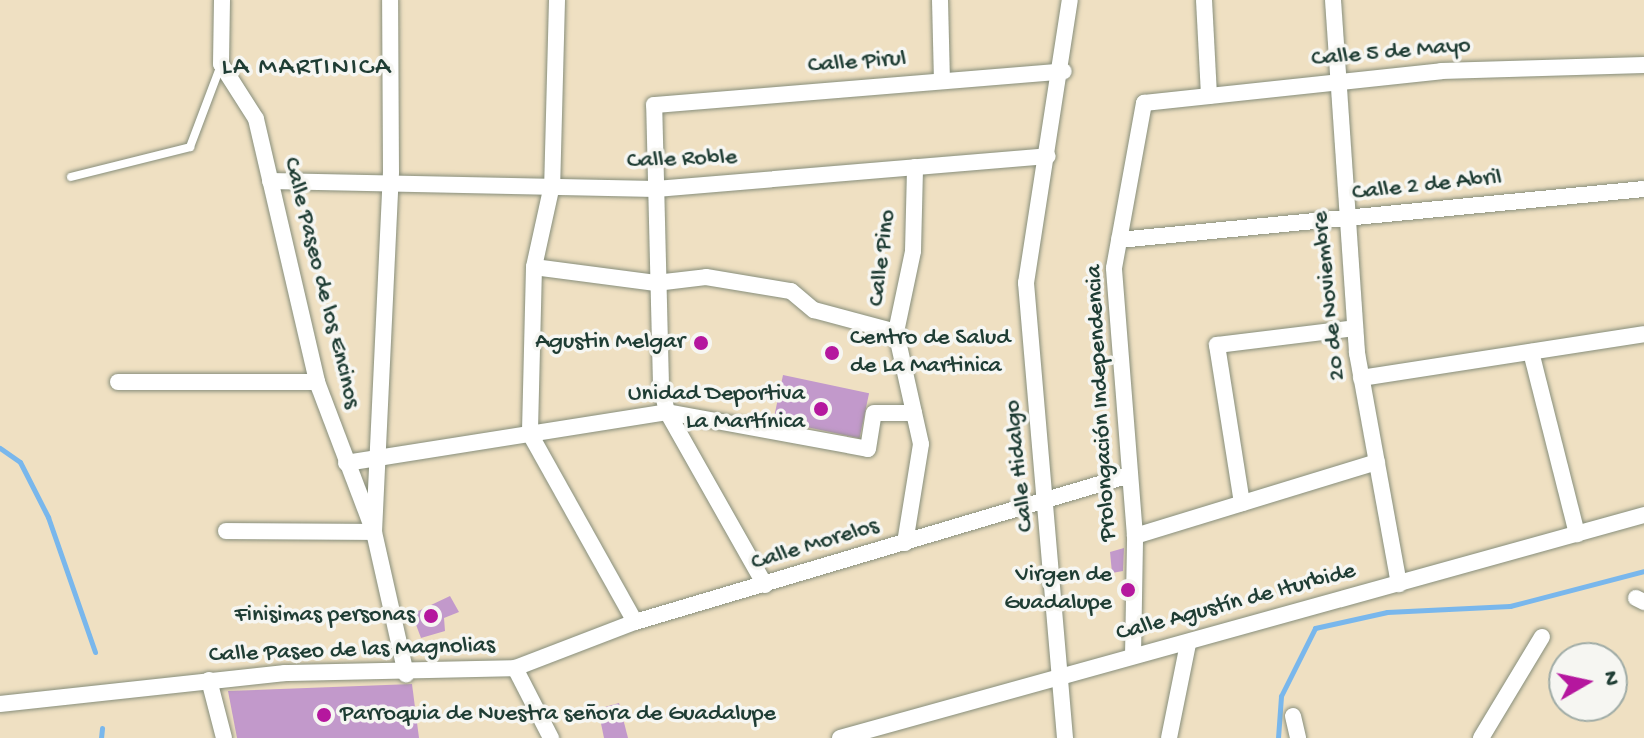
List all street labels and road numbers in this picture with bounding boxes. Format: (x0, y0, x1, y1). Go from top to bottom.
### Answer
street label: Calle 5 de Mayo (1310, 32, 1472, 74)
street label: Calle Pirul (807, 45, 907, 81)
street label: Calle Roble (626, 144, 738, 176)
street label: Calle Paseo de los Encinos (276, 154, 366, 412)
street label: Calle 2 de Abril (1351, 164, 1503, 208)
street label: Calle Pino (863, 208, 903, 308)
street label: 20 de Noviembre (1307, 210, 1353, 382)
street label: Prolongación Independencia (1080, 264, 1124, 542)
street label: Calle Hidalgo (999, 399, 1041, 533)
street label: Calle Morelos (748, 512, 882, 578)
street label: Calle Agustín de Iturbide (1113, 557, 1359, 649)
street label: Calle Paseo de las Magnolias (208, 632, 496, 670)

